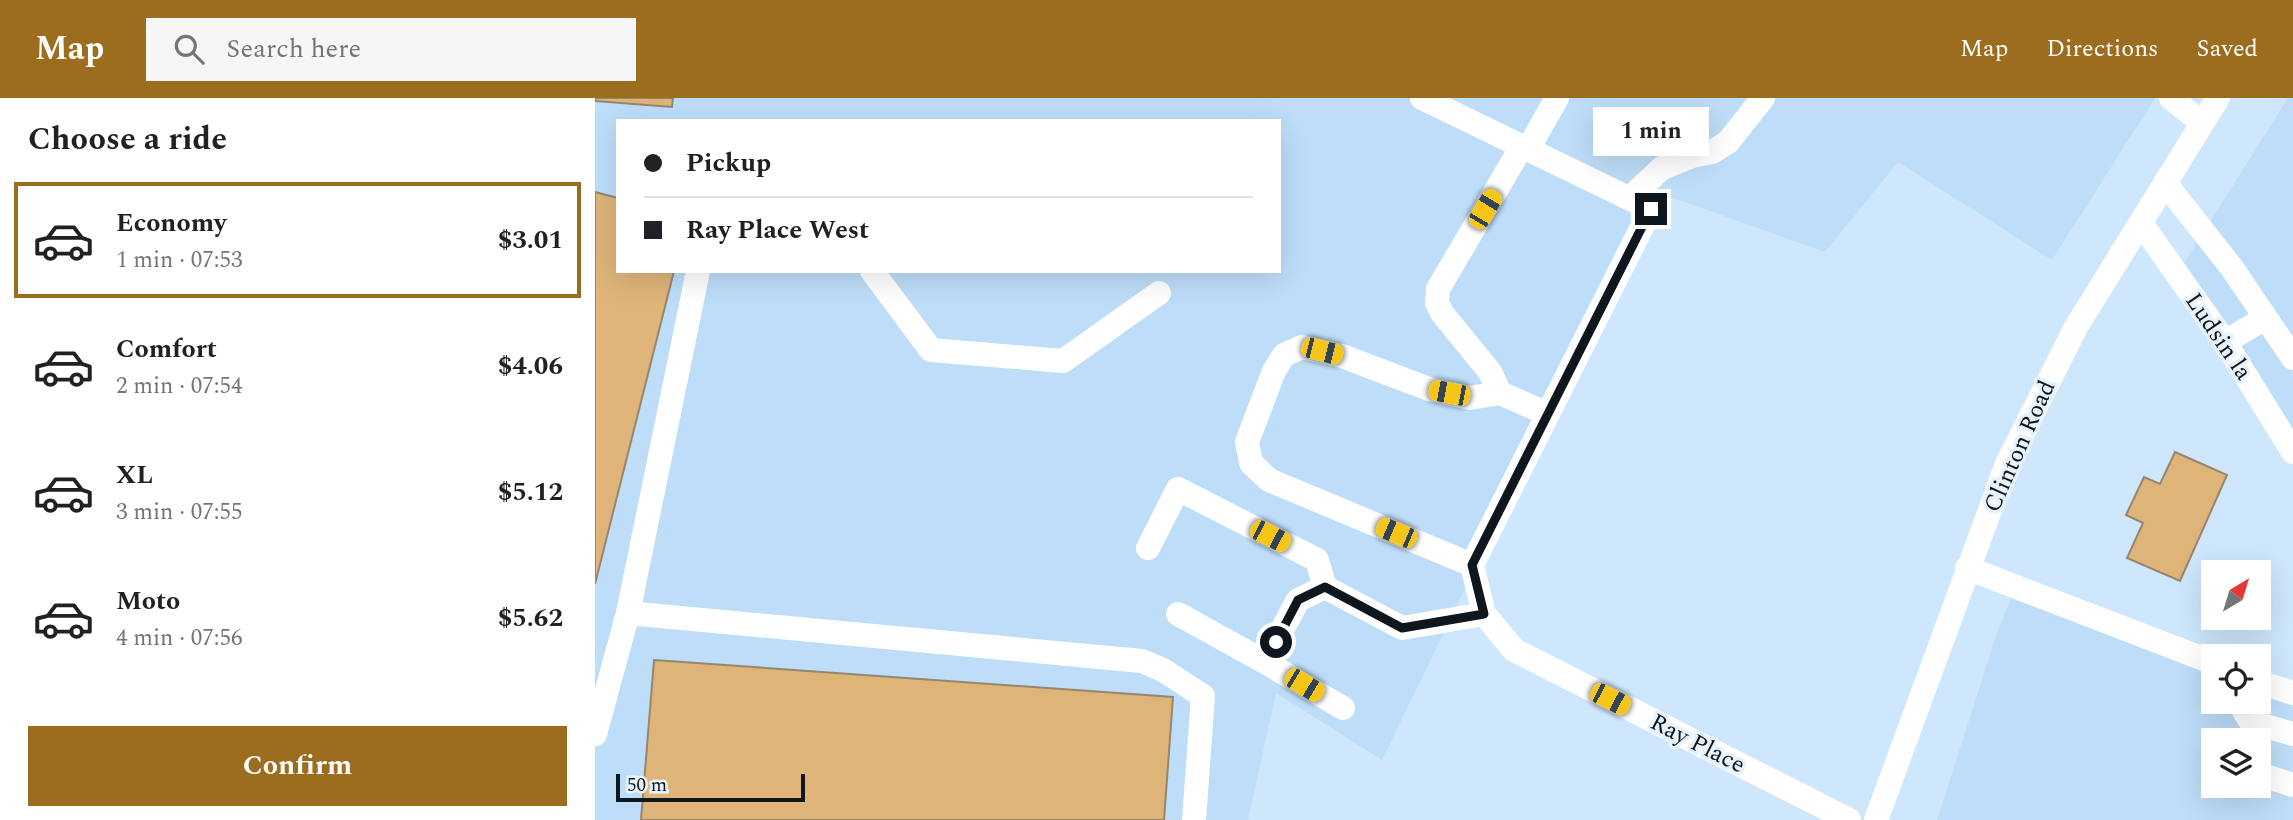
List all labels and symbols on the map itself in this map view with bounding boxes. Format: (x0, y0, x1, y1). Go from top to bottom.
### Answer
callout: 1 min (1593, 108, 1709, 156)
car (1466, 186, 1505, 232)
route end (1635, 193, 1667, 225)
street label: Ludsin la (2176, 286, 2261, 388)
car (1300, 336, 1345, 366)
street label: Clinton Road (1975, 374, 2065, 518)
car (1427, 379, 1472, 407)
car (1373, 515, 1420, 551)
car (1247, 517, 1294, 555)
north arrow (2201, 560, 2271, 630)
route start (1260, 626, 1292, 658)
car (1281, 665, 1328, 705)
car (1587, 680, 1634, 718)
street label: Ray Place (1644, 705, 1751, 783)
scale bar (616, 771, 805, 803)

